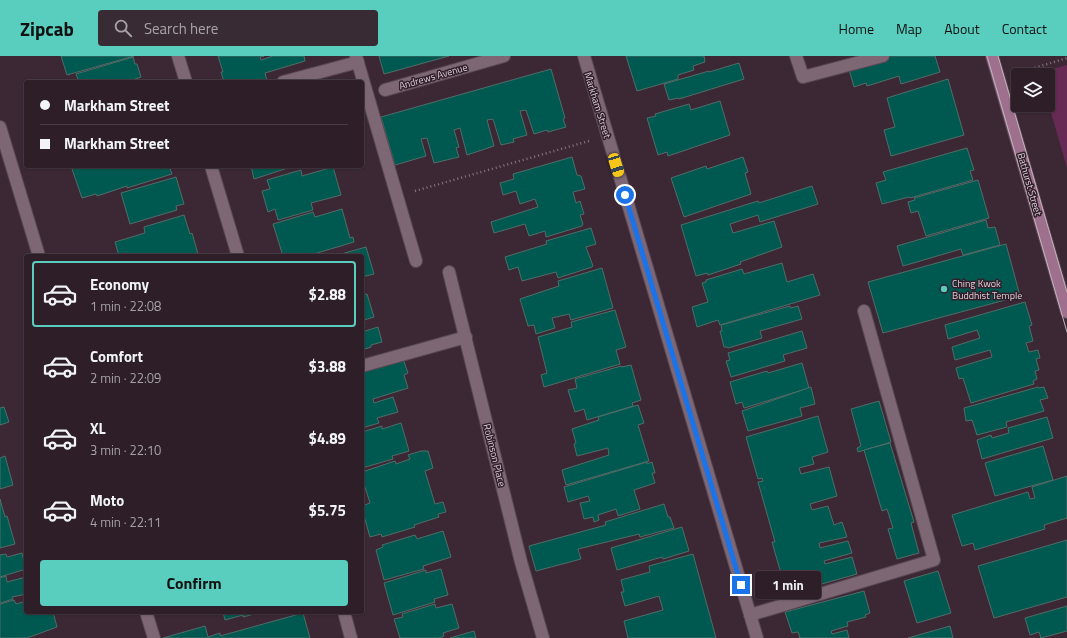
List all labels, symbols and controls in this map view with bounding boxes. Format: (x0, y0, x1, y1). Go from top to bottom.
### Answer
search box (98, 10, 378, 46)
text: Zipcab (20, 14, 74, 43)
icon: search (112, 17, 134, 39)
text: Search here (144, 17, 218, 40)
text: Home (839, 18, 874, 39)
text: Map (896, 18, 922, 39)
text: About (944, 18, 980, 39)
text: Contact (1002, 18, 1047, 39)
street label: Andrews Avenue (397, 60, 469, 93)
map controls (1011, 68, 1055, 112)
button: layers (1011, 68, 1055, 112)
street label: Markham Street (580, 70, 615, 140)
text: Markham Street (64, 94, 170, 117)
text: Markham Street (64, 132, 170, 155)
street label: Bathurst Street (1013, 151, 1046, 218)
car (607, 152, 625, 178)
route start (616, 186, 634, 204)
text: Economy (90, 273, 149, 296)
icon: car (42, 276, 78, 312)
place label: Ching Kwok Buddhist Temple (952, 276, 1022, 303)
text: $2.88 (309, 283, 346, 306)
marker: Ching Kwok Buddhist Temple (939, 284, 949, 294)
text: 1 min · 22:08 (90, 296, 161, 316)
text: Comfort (90, 345, 143, 368)
icon: car (42, 348, 78, 384)
text: $3.88 (309, 355, 346, 378)
text: 2 min · 22:09 (90, 368, 161, 388)
text: XL (90, 417, 106, 440)
icon: car (42, 420, 78, 456)
street label: Robinson Place (479, 422, 510, 488)
text: $4.89 (309, 427, 346, 450)
text: 3 min · 22:10 (90, 440, 161, 460)
text: Moto (90, 489, 124, 512)
icon: car (42, 492, 78, 528)
text: $5.75 (309, 499, 346, 522)
text: 4 min · 22:11 (90, 512, 161, 532)
button: Confirm (40, 560, 348, 606)
callout: 1 min (755, 571, 821, 599)
text: 1 min (772, 575, 804, 595)
route end (732, 576, 750, 594)

